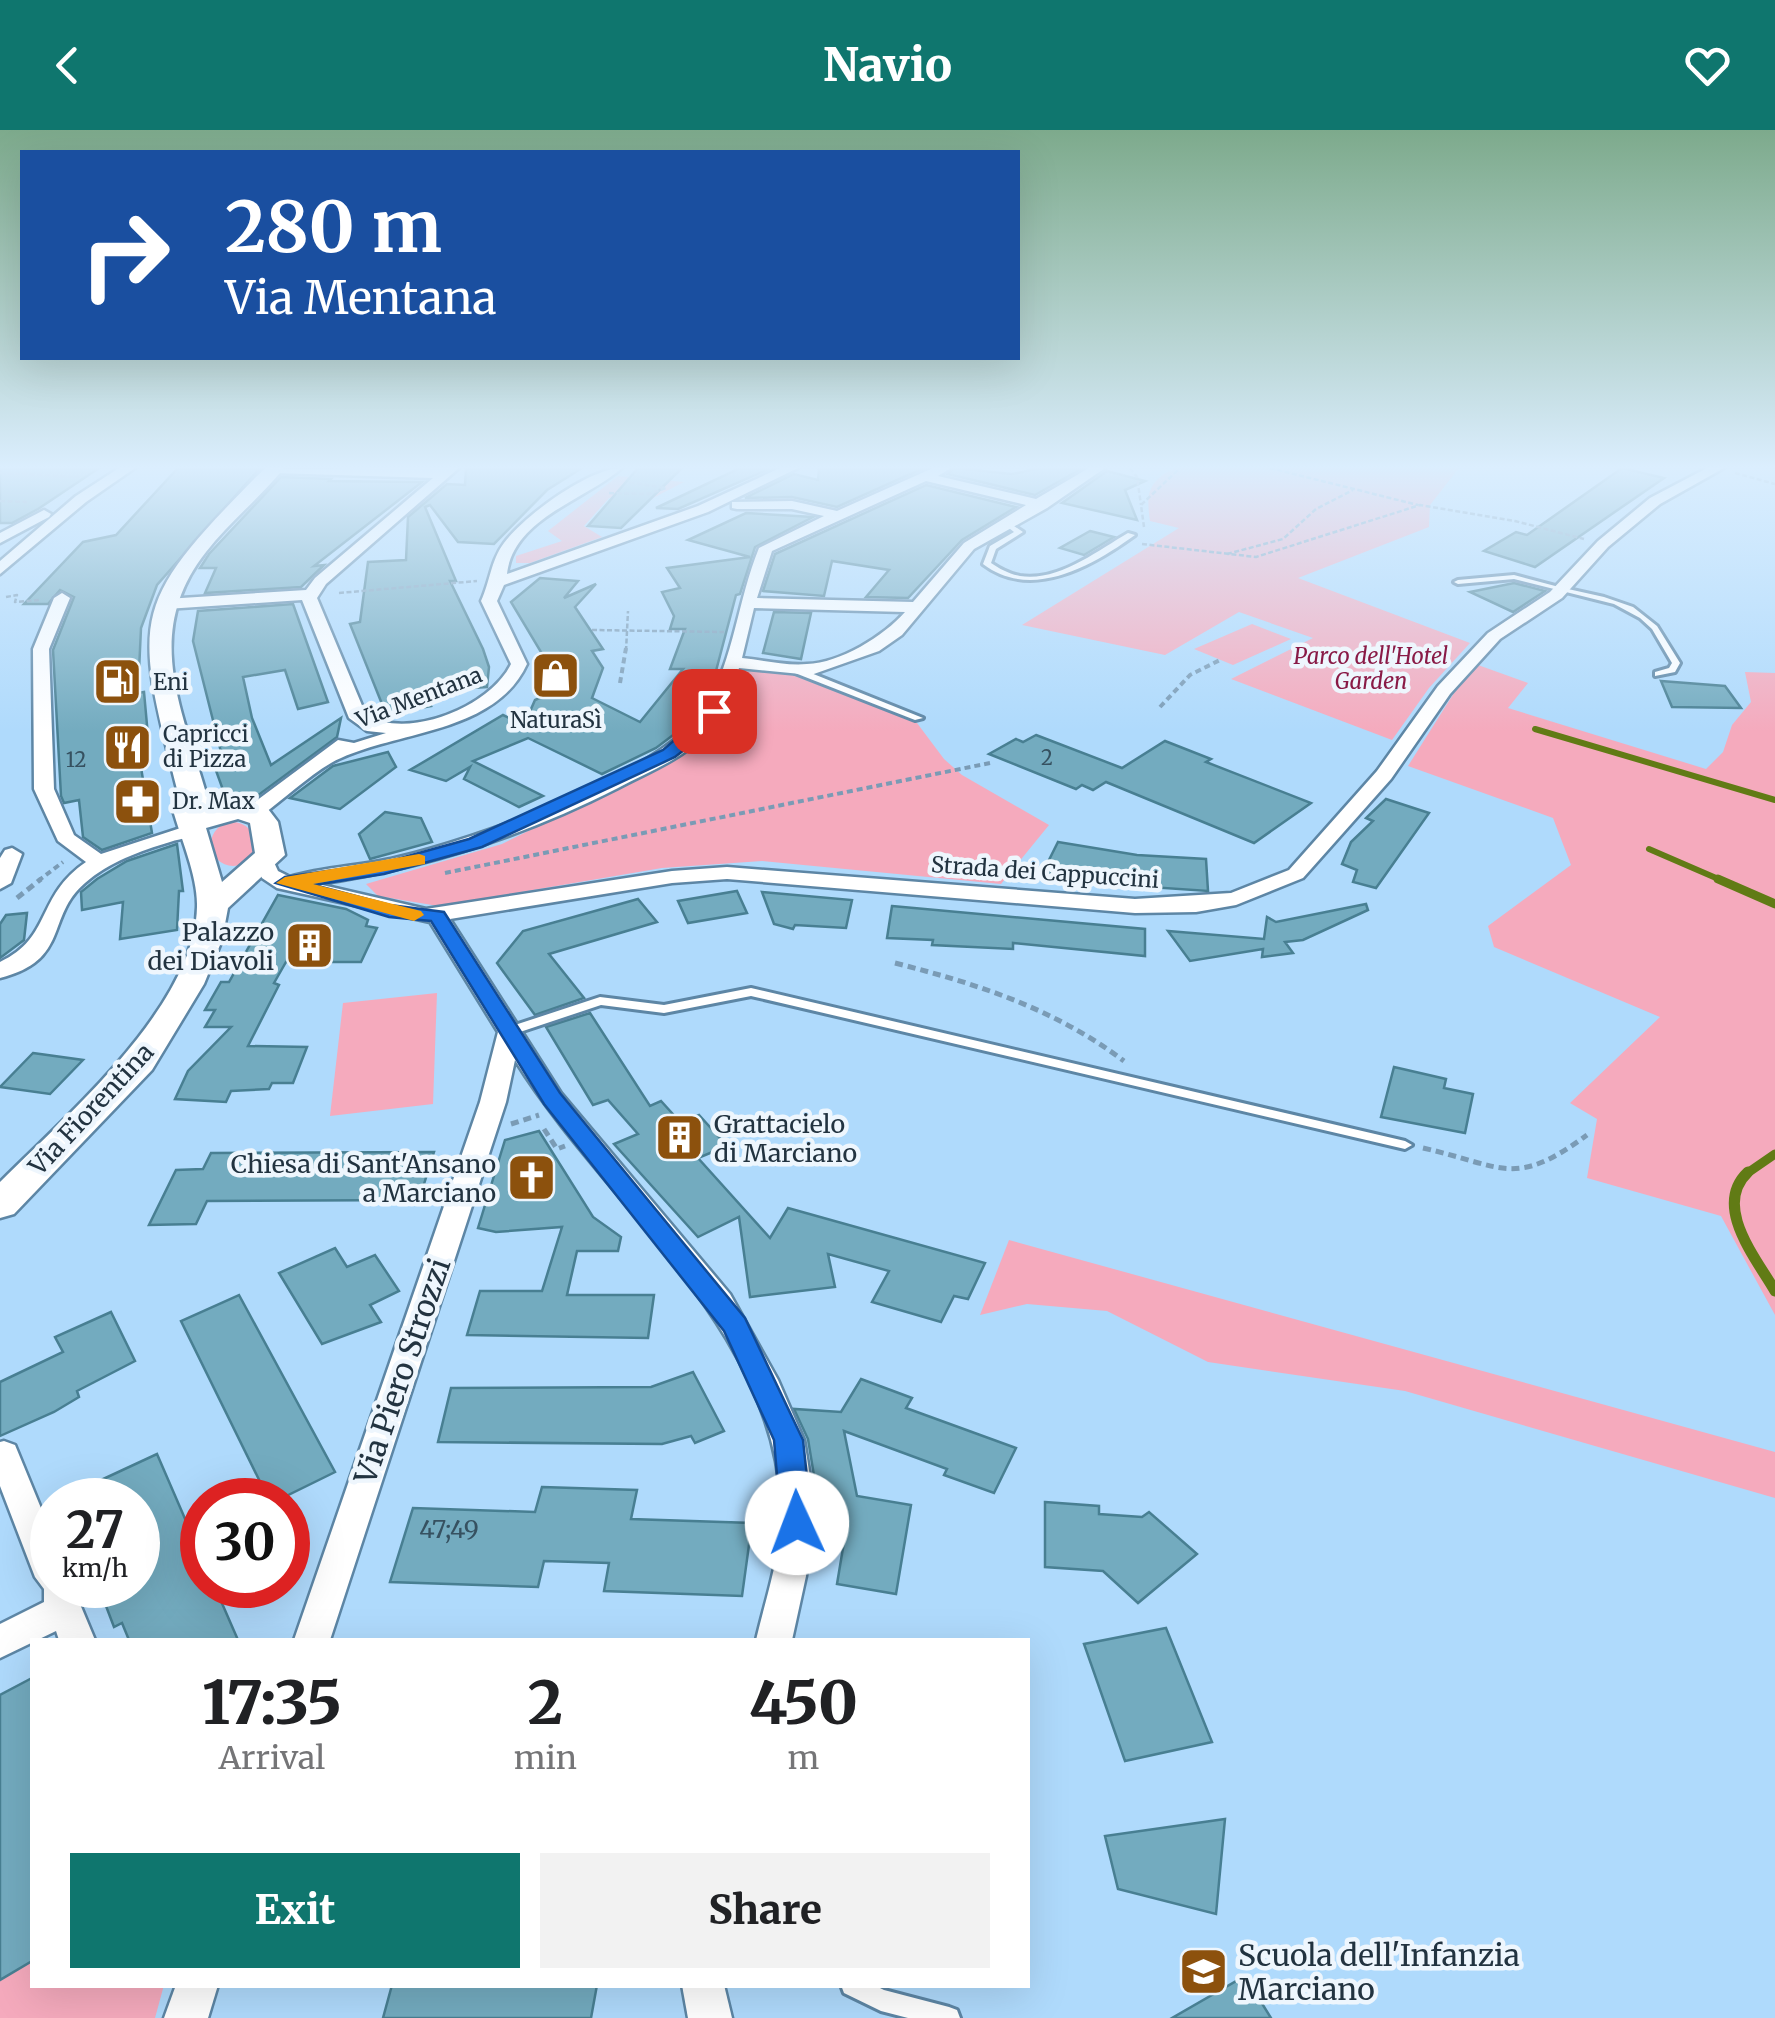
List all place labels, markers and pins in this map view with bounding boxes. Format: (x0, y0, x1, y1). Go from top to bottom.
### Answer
shop icon: NaturaSì (530, 650, 582, 702)
fuel station icon: Eni (92, 656, 144, 708)
place label: Eni (153, 668, 189, 696)
pin (672, 669, 757, 754)
place label: NaturaSì (510, 706, 602, 734)
place label: Capricci di Pizza (163, 720, 249, 773)
restaurant icon: Capricci di Pizza (102, 721, 154, 773)
pharmacy icon: Dr. Max (111, 775, 163, 827)
place label: Dr. Max (172, 787, 255, 815)
place label: Palazzo dei Diavoli (148, 916, 274, 977)
building icon: Palazzo dei Diavoli (283, 920, 335, 972)
place label: Grattacielo di Marciano (714, 1108, 857, 1169)
building icon: Grattacielo di Marciano (653, 1112, 705, 1164)
place label: Chiesa di Sant'Ansano a Marciano (231, 1148, 496, 1209)
church icon: Chiesa di Sant'Ansano a Marciano (505, 1152, 557, 1204)
place label: Scuola dell'Infanzia Marciano (1238, 1936, 1520, 2008)
school or university icon: Scuola dell'Infanzia Marciano (1177, 1946, 1229, 1998)

